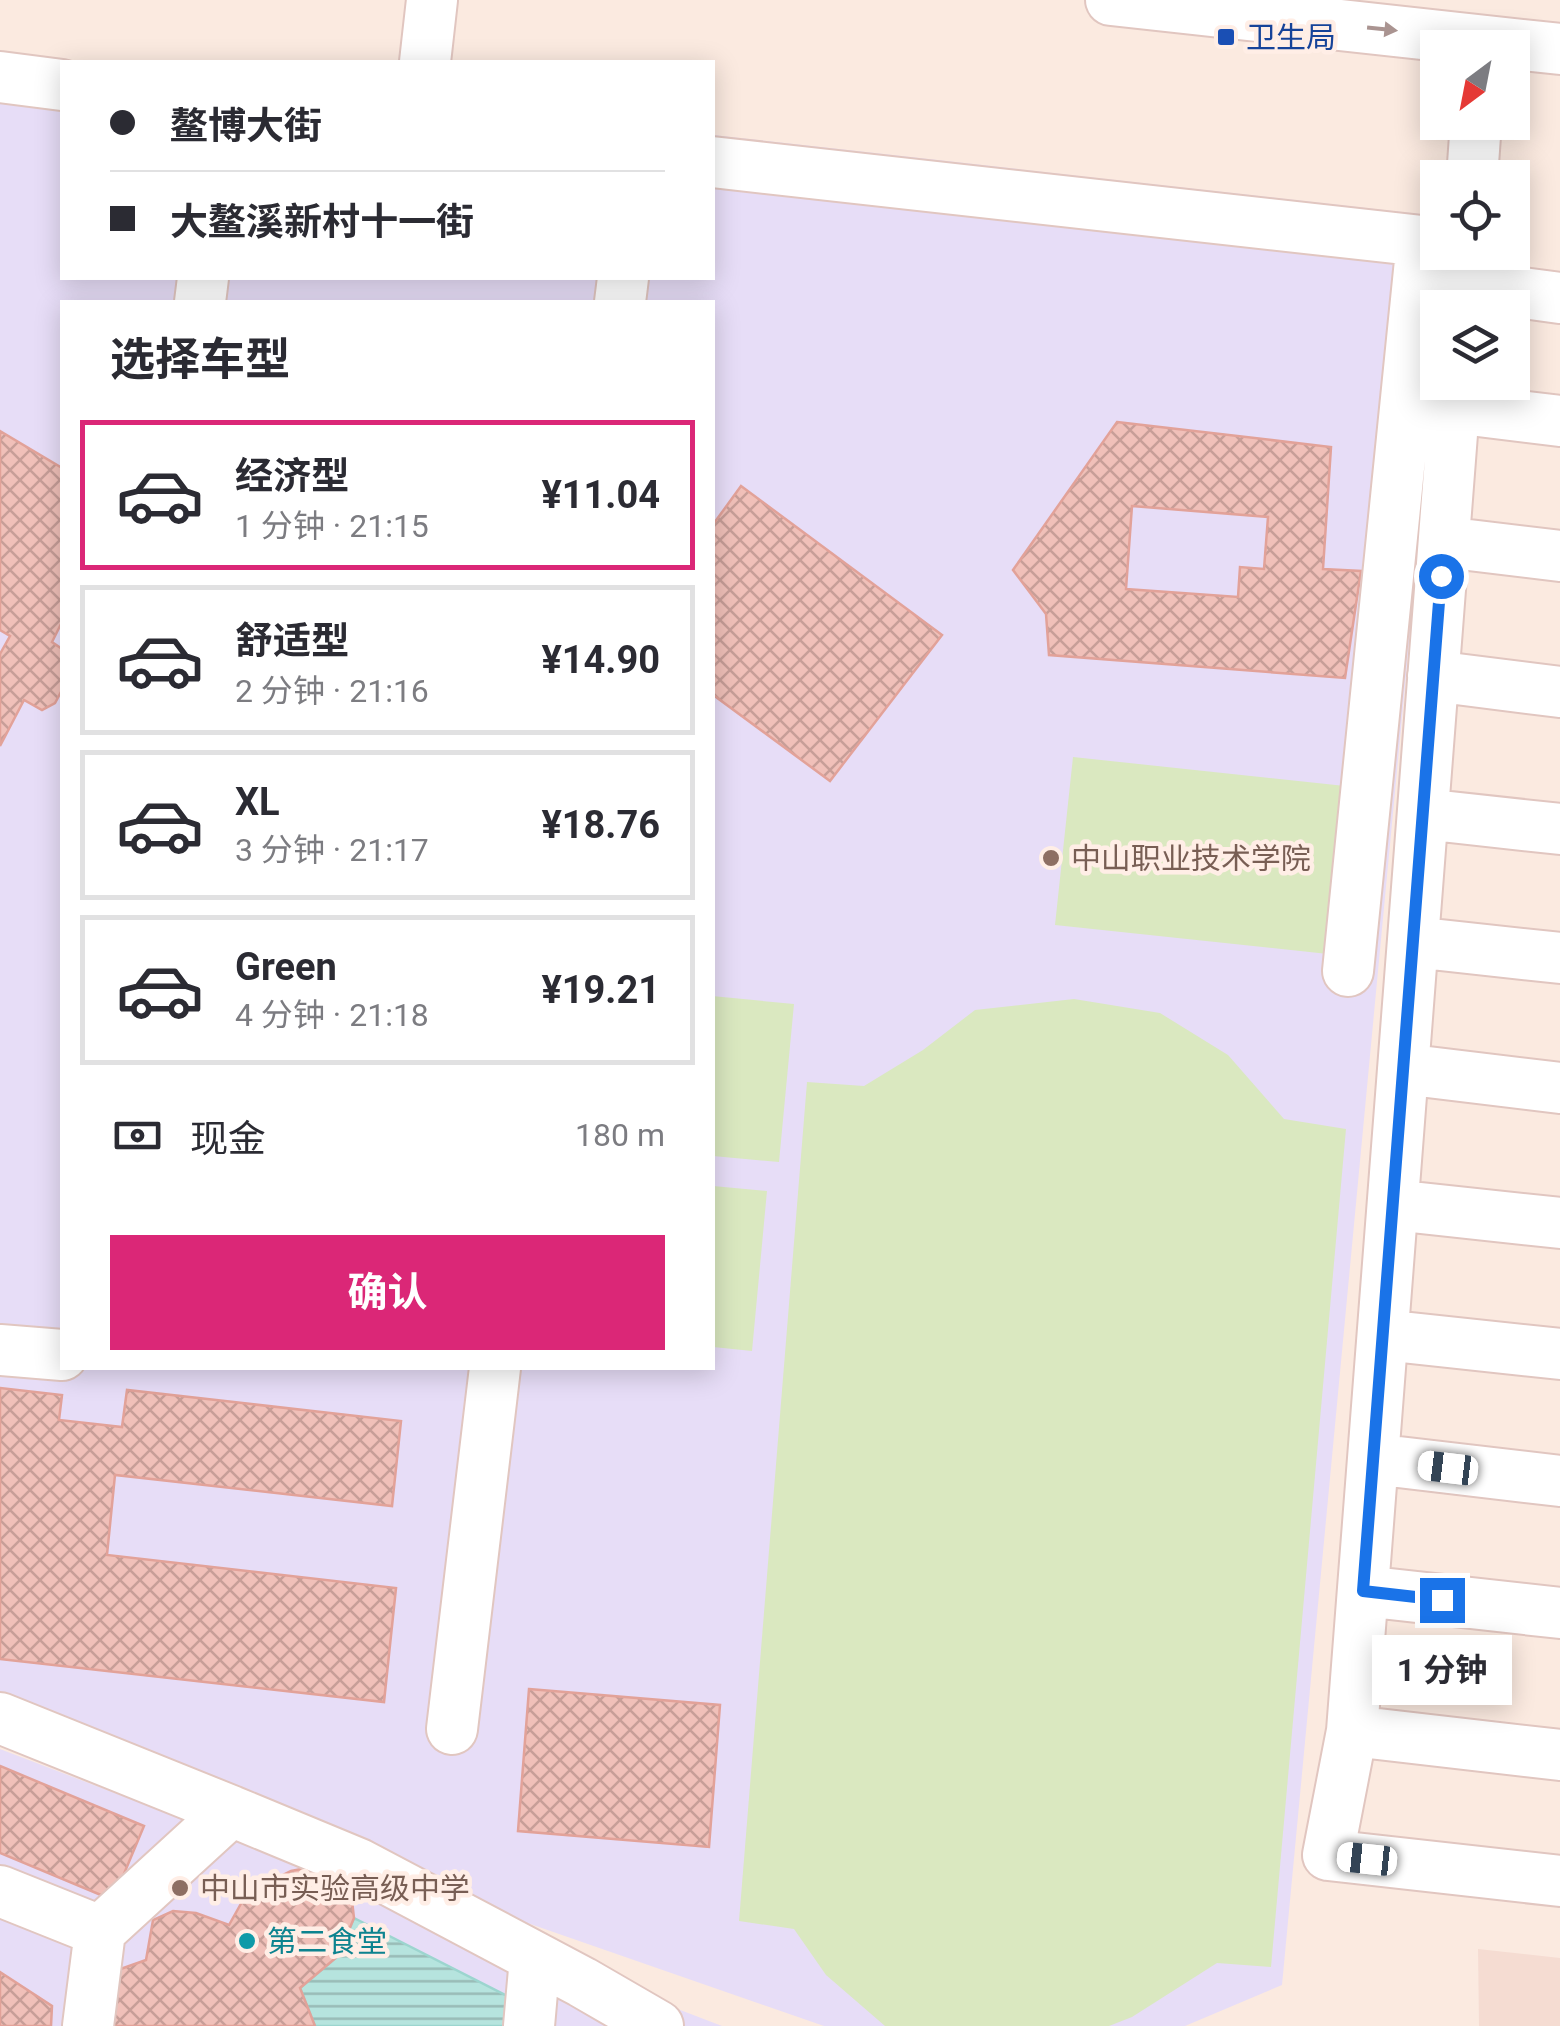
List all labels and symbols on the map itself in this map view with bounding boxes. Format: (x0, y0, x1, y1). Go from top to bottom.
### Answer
place label: 卫生局 (1246, 20, 1336, 55)
one-way arrow (1367, 21, 1398, 37)
marker: 卫生局 (1215, 26, 1237, 48)
north arrow (1420, 30, 1530, 140)
route start (1419, 554, 1464, 599)
place label: 中山职业技术学院 (1071, 841, 1311, 876)
marker: 中山职业技术学院 (1040, 847, 1062, 869)
car (1416, 1449, 1480, 1487)
route end (1420, 1578, 1465, 1623)
callout: 1 分钟 (1372, 1635, 1512, 1705)
car (1336, 1841, 1398, 1877)
place label: 中山市实验高级中学 (200, 1871, 470, 1906)
marker: 中山市实验高级中学 (169, 1877, 191, 1899)
place label: 第二食堂 (267, 1924, 387, 1959)
marker: 第二食堂 (236, 1930, 258, 1952)

